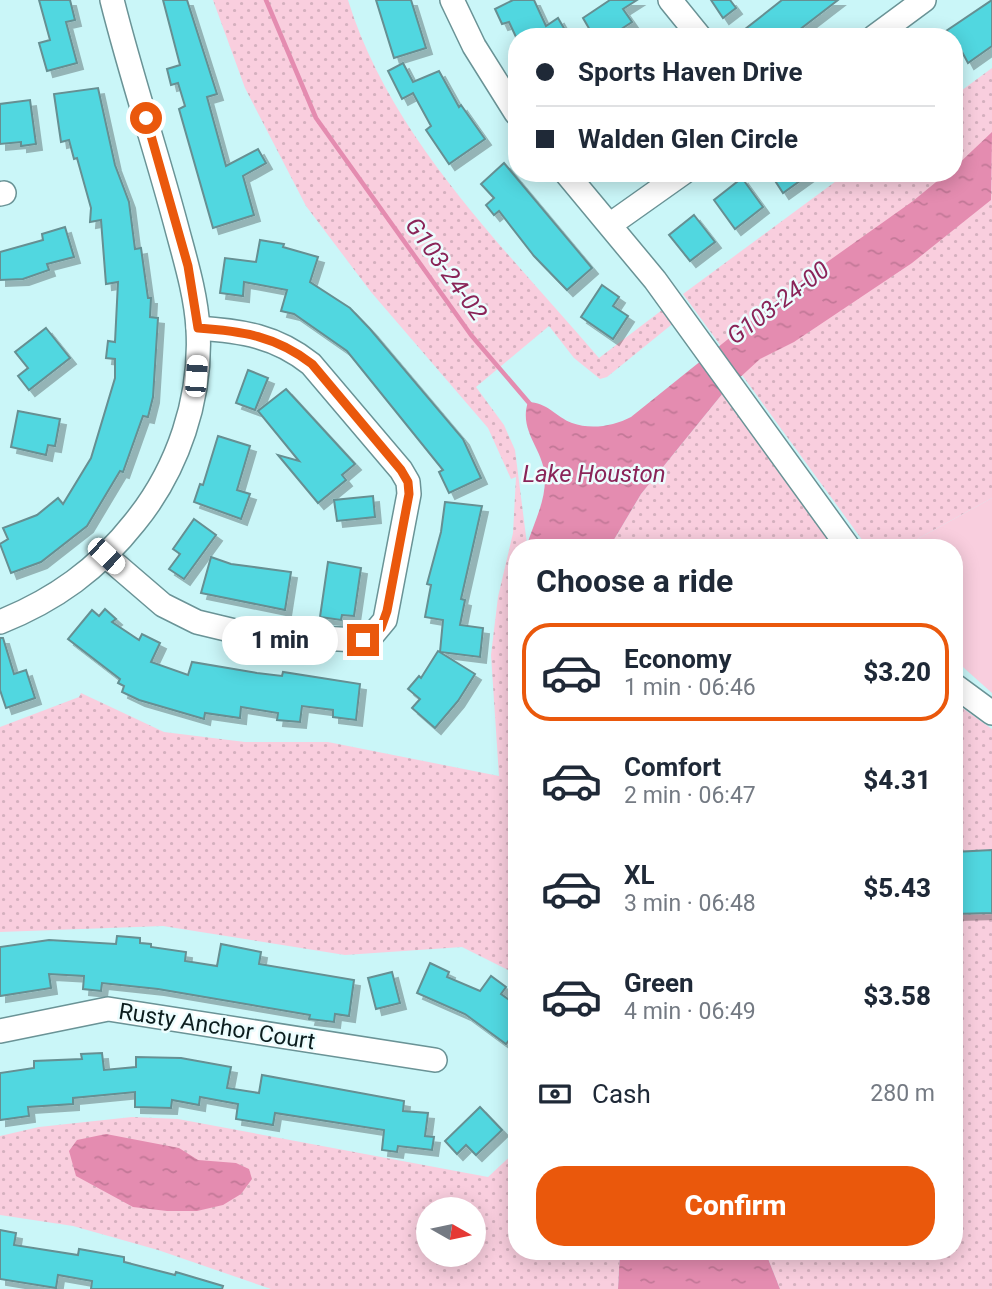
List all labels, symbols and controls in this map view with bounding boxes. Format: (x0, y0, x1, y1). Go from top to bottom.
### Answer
text: Sports Haven Drive (578, 57, 803, 87)
route start (130, 102, 162, 134)
text: Walden Glen Circle (578, 124, 798, 154)
water label: G103-24-02 (399, 212, 493, 326)
water label: G103-24-00 (722, 256, 834, 350)
car (185, 354, 208, 398)
water label: Lake Houston (522, 460, 666, 488)
car (84, 534, 129, 578)
text: Choose a ride (536, 562, 733, 600)
callout: 1 min (223, 616, 338, 664)
route end (347, 624, 379, 656)
text: 1 min (251, 627, 309, 654)
icon: car (540, 641, 603, 704)
text: Economy (624, 644, 731, 674)
text: $3.20 (863, 657, 931, 687)
text: 1 min · 06:46 (624, 674, 756, 701)
icon: car (540, 749, 603, 812)
text: Comfort (624, 752, 721, 782)
text: $4.31 (863, 765, 931, 795)
text: 2 min · 06:47 (624, 782, 756, 809)
icon: car (540, 857, 603, 920)
text: XL (624, 860, 655, 890)
text: $5.43 (863, 873, 931, 903)
text: 3 min · 06:48 (624, 890, 756, 917)
icon: car (540, 965, 603, 1028)
text: Green (624, 968, 694, 998)
text: $3.58 (863, 981, 931, 1011)
street label: Rusty Anchor Court (117, 998, 317, 1055)
text: 4 min · 06:49 (624, 998, 756, 1025)
icon: cash (536, 1075, 574, 1113)
text: Cash (592, 1079, 651, 1109)
text: 280 m (870, 1080, 935, 1107)
button: Confirm (536, 1166, 935, 1246)
north arrow (416, 1197, 486, 1267)
map controls (416, 1197, 486, 1267)

